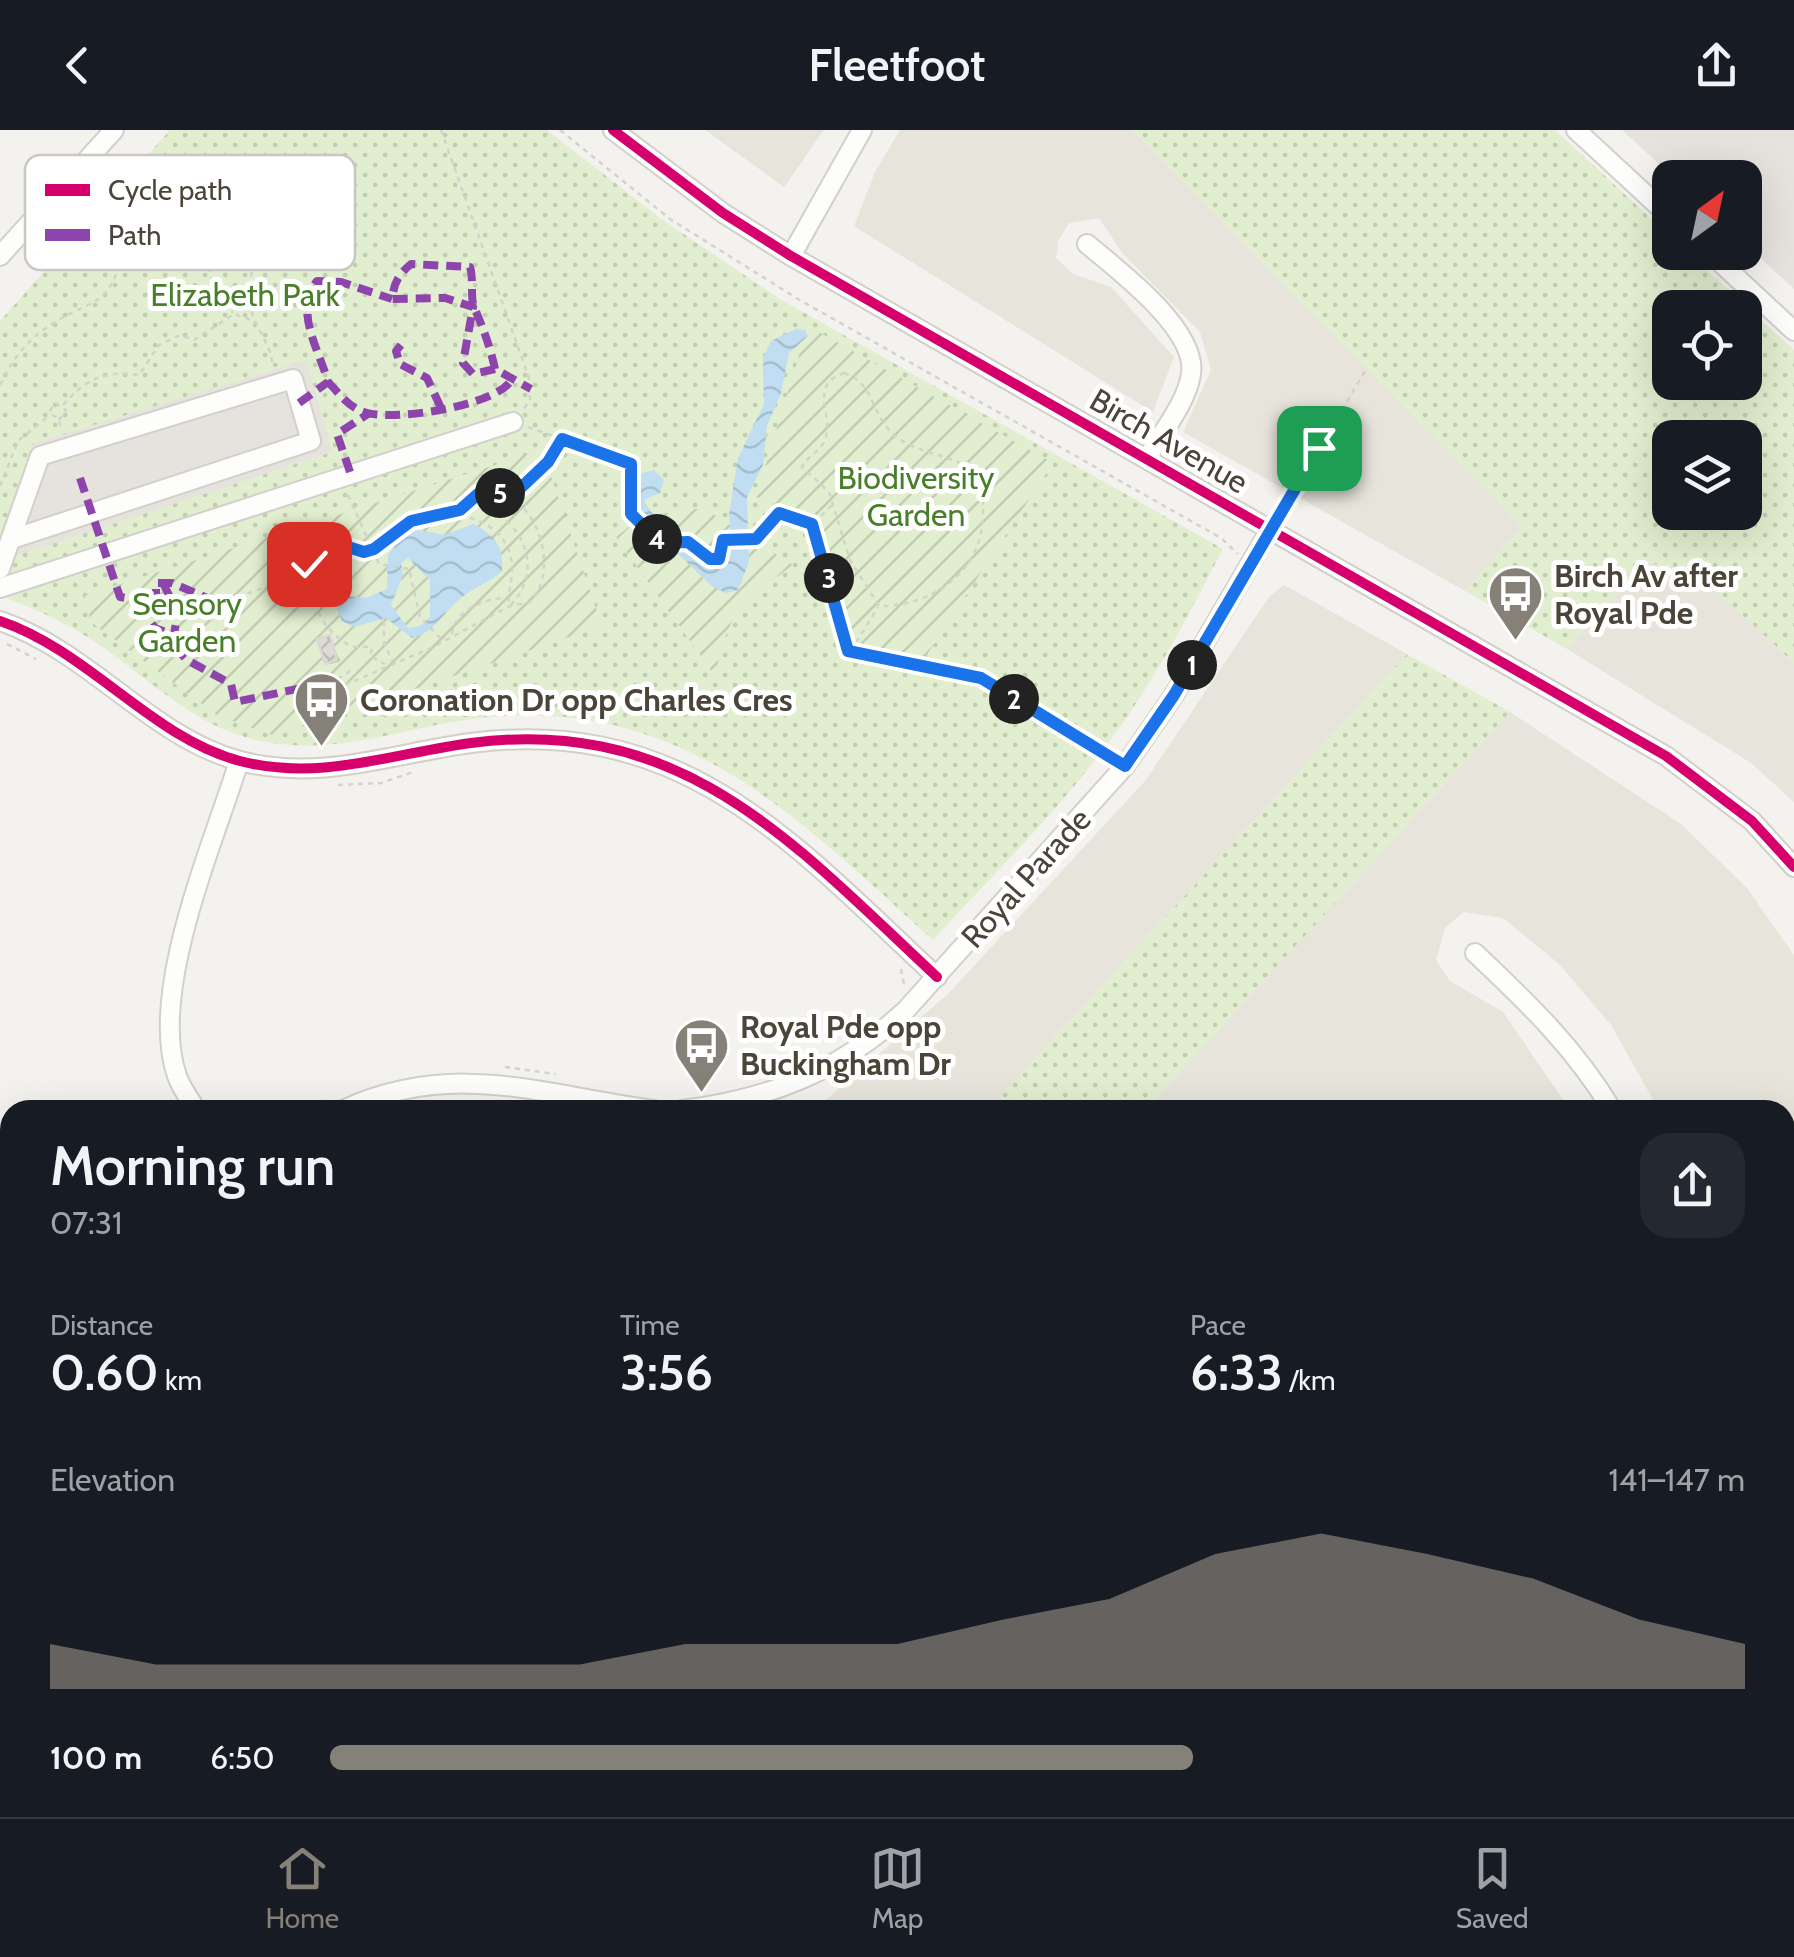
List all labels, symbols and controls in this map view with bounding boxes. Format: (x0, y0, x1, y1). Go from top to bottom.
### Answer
icon: back (50, 38, 105, 93)
text: Fleetfoot (809, 38, 985, 92)
icon: share (1689, 38, 1744, 93)
legend (25, 155, 355, 270)
north arrow (1652, 160, 1762, 270)
map controls (1652, 160, 1762, 530)
text: Cycle path (108, 173, 232, 207)
text: Path (108, 218, 161, 252)
park label: Elizabeth Park (150, 275, 340, 314)
button: locate (1652, 290, 1762, 400)
street label: Birch Avenue (1083, 380, 1255, 501)
pin (1277, 406, 1362, 491)
button: layers (1652, 420, 1762, 530)
icon: arrive (1292, 421, 1347, 476)
park label: Biodiversity Garden (838, 458, 994, 534)
pin: 5 (475, 468, 525, 518)
text: 5 (492, 476, 508, 510)
pin: 4 (632, 514, 682, 564)
pin (267, 522, 352, 607)
text: 4 (648, 522, 666, 556)
icon: check (282, 537, 337, 592)
pin: 3 (804, 553, 854, 603)
place label: Birch Av after Royal Pde (1554, 556, 1738, 632)
text: 3 (821, 561, 837, 595)
bus stop icon: Birch Av after Royal Pde (1485, 564, 1545, 643)
park label: Sensory Garden (132, 584, 242, 660)
pin: 1 (1167, 640, 1217, 690)
text: 1 (1187, 648, 1197, 682)
bus stop icon: Coronation Dr opp Charles Cres (291, 670, 351, 749)
pin: 2 (989, 674, 1039, 724)
place label: Coronation Dr opp Charles Cres (360, 680, 793, 719)
text: 2 (1007, 682, 1021, 716)
street label: Royal Parade (953, 800, 1099, 956)
place label: Royal Pde opp Buckingham Dr (740, 1007, 951, 1083)
bus stop icon: Royal Pde opp Buckingham Dr (671, 1015, 731, 1094)
text: Morning run (50, 1132, 335, 1199)
button: share (1640, 1133, 1745, 1238)
text: 07:31 (50, 1203, 122, 1242)
text: Distance (50, 1308, 153, 1342)
text: Time (620, 1308, 680, 1342)
text: Pace (1190, 1308, 1246, 1342)
text: 0.60 (50, 1342, 159, 1403)
text: 3:56 (620, 1342, 713, 1403)
text: 6:33 (1190, 1342, 1283, 1403)
text: km (159, 1363, 202, 1397)
text: /km (1283, 1363, 1335, 1397)
text: Elevation (50, 1460, 175, 1499)
text: 141–147 m (1608, 1460, 1745, 1499)
text: 100 m (50, 1738, 142, 1777)
text: 6:50 (210, 1738, 274, 1777)
tab: Home (265, 1841, 339, 1935)
tab: Map (870, 1841, 925, 1935)
tab: Saved (1456, 1841, 1529, 1935)

